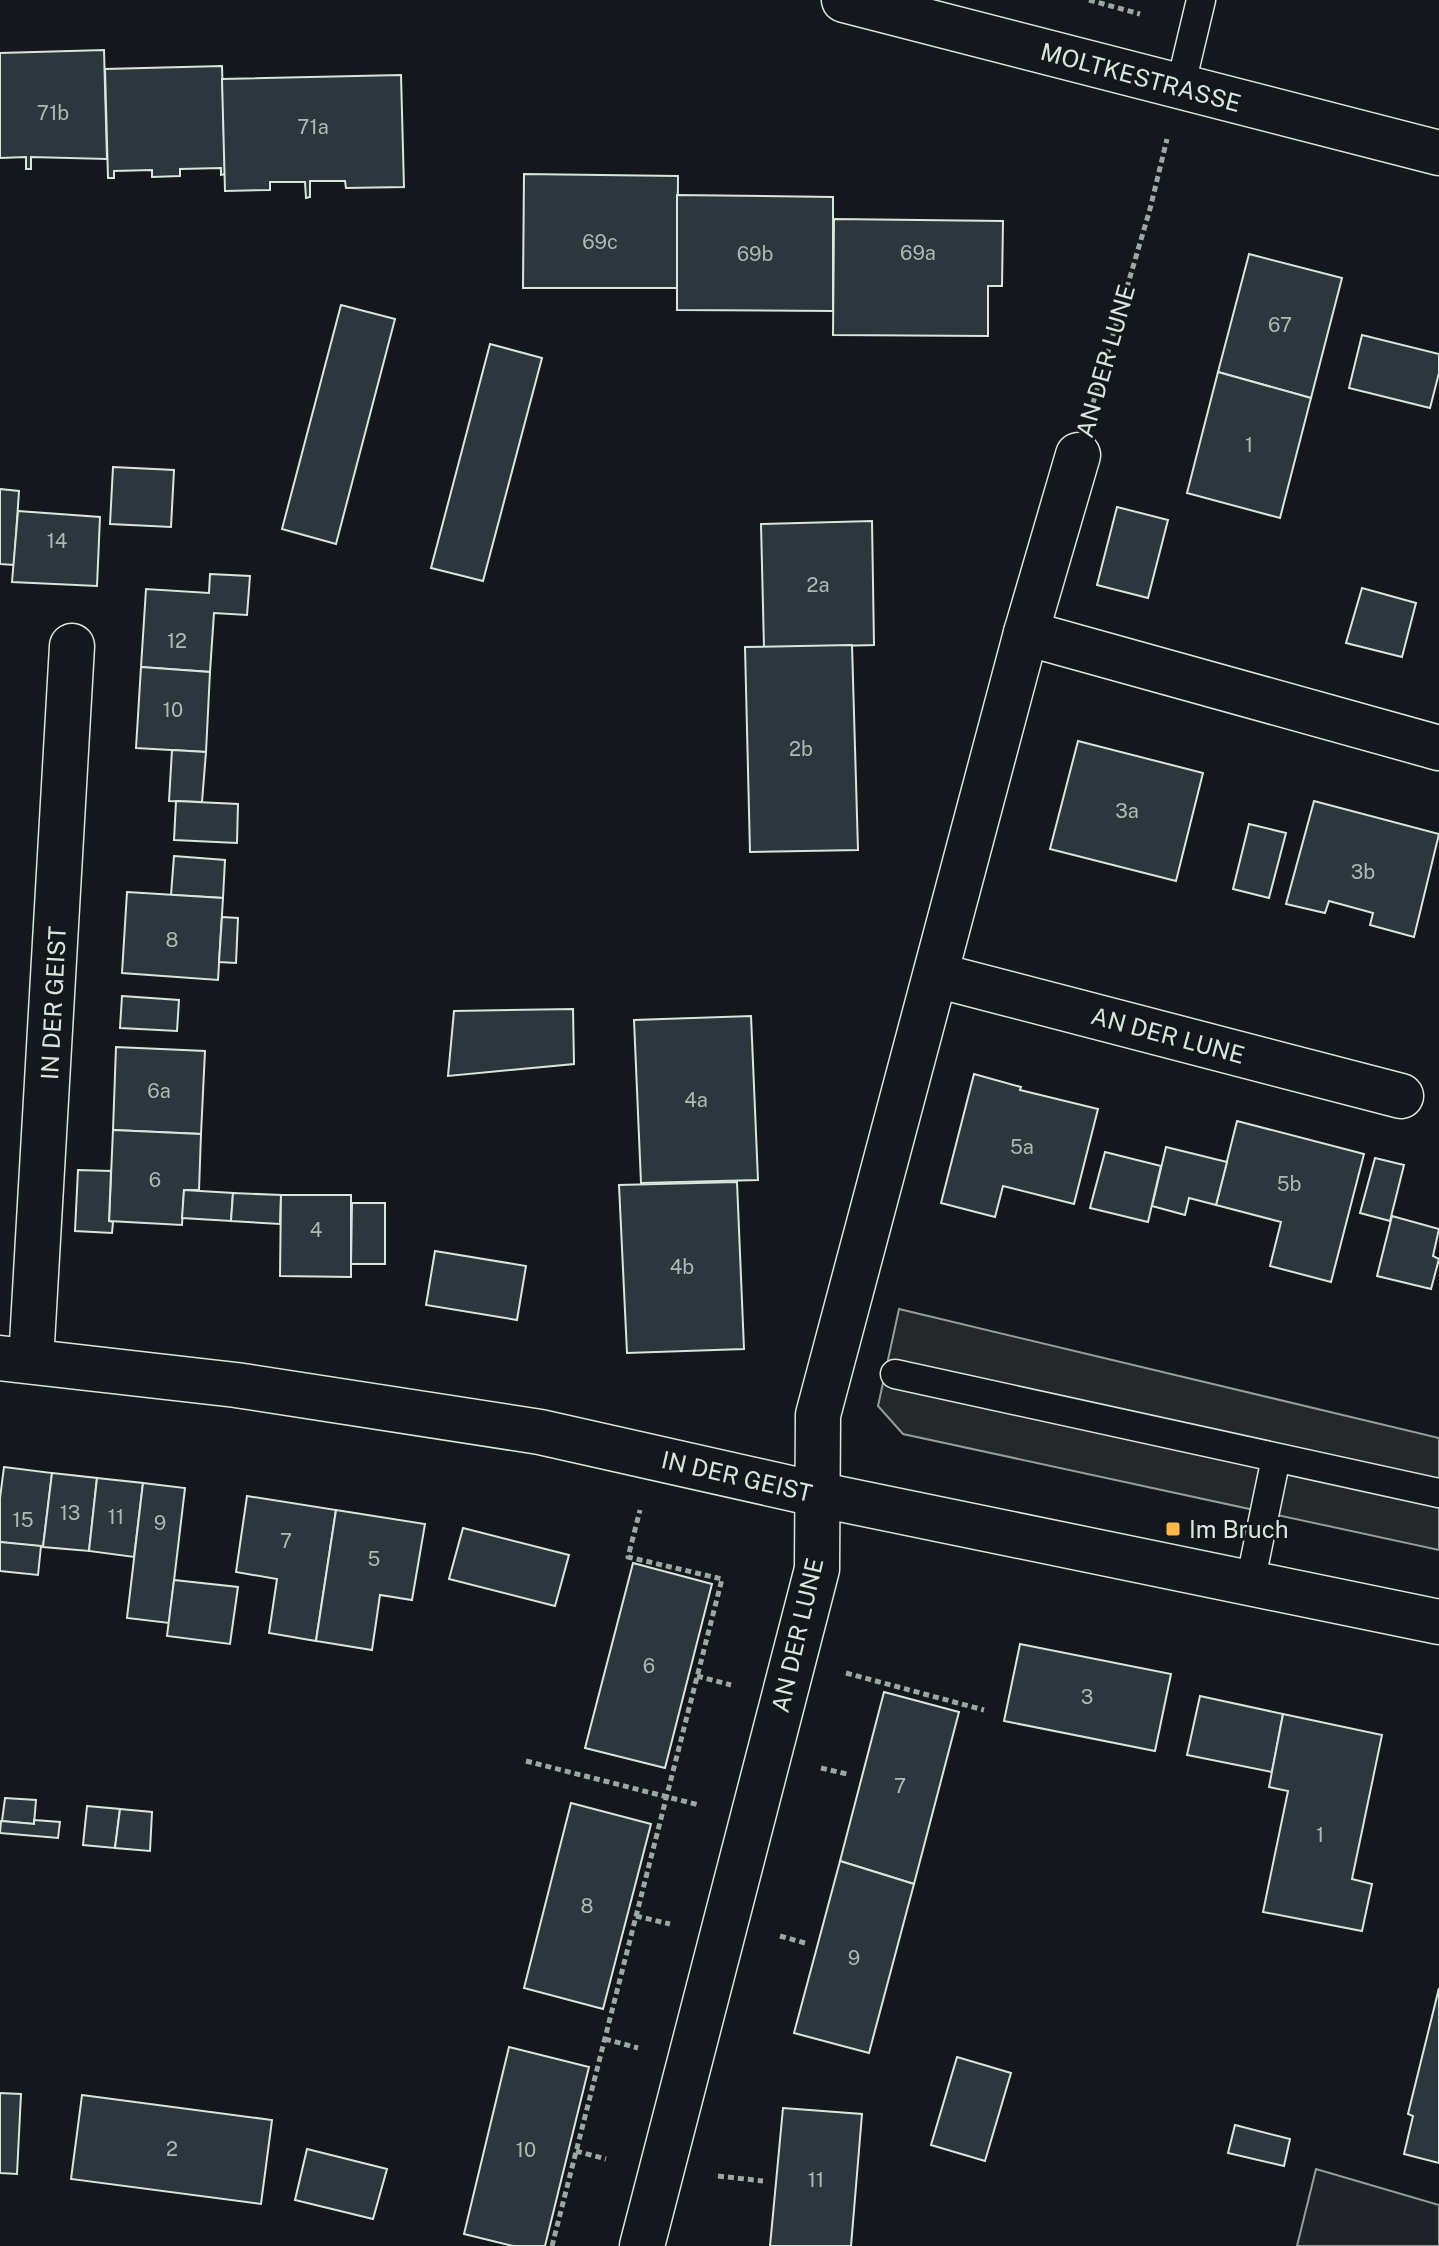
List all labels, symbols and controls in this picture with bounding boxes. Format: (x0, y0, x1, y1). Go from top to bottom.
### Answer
street label: MOLTKESTRASSE (1038, 37, 1244, 117)
house number: 71b (37, 101, 69, 125)
house number: 71a (297, 115, 329, 139)
house number: 69c (582, 230, 618, 254)
house number: 69a (900, 241, 936, 265)
house number: 69b (737, 242, 773, 266)
street label: AN DER LUNE (1070, 281, 1140, 441)
house number: 67 (1268, 313, 1292, 337)
house number: 1 (1245, 433, 1253, 457)
house number: 14 (47, 529, 67, 553)
house number: 2a (807, 573, 829, 597)
house number: 12 (167, 629, 187, 653)
house number: 10 (163, 698, 183, 722)
house number: 2b (789, 737, 813, 761)
house number: 3a (1115, 799, 1139, 823)
house number: 3b (1351, 860, 1375, 884)
street label: IN DER GEIST (35, 925, 71, 1081)
house number: 8 (166, 928, 178, 952)
street label: AN DER LUNE (1088, 1001, 1248, 1069)
house number: 6a (147, 1079, 171, 1103)
house number: 4a (684, 1088, 708, 1112)
house number: 5a (1010, 1135, 1034, 1159)
house number: 6 (149, 1168, 161, 1192)
house number: 5b (1277, 1172, 1301, 1196)
house number: 4 (310, 1218, 322, 1242)
house number: 4b (670, 1255, 694, 1279)
street label: IN DER GEIST (659, 1445, 815, 1507)
house number: 13 (60, 1501, 80, 1525)
house number: 11 (108, 1505, 124, 1529)
house number: 15 (13, 1508, 33, 1532)
house number: 9 (154, 1511, 166, 1535)
place label: Im Bruch (1189, 1515, 1289, 1543)
marker: Im Bruch (1164, 1520, 1182, 1538)
house number: 7 (280, 1529, 292, 1553)
house number: 5 (368, 1547, 380, 1571)
street label: AN DER LUNE (766, 1555, 828, 1715)
house number: 6 (643, 1654, 655, 1678)
house number: 3 (1081, 1685, 1093, 1709)
house number: 7 (894, 1774, 906, 1798)
house number: 1 (1316, 1823, 1324, 1847)
house number: 8 (581, 1894, 593, 1918)
house number: 9 (848, 1946, 860, 1970)
house number: 2 (166, 2137, 178, 2161)
house number: 10 (516, 2138, 536, 2162)
house number: 11 (808, 2168, 824, 2192)

